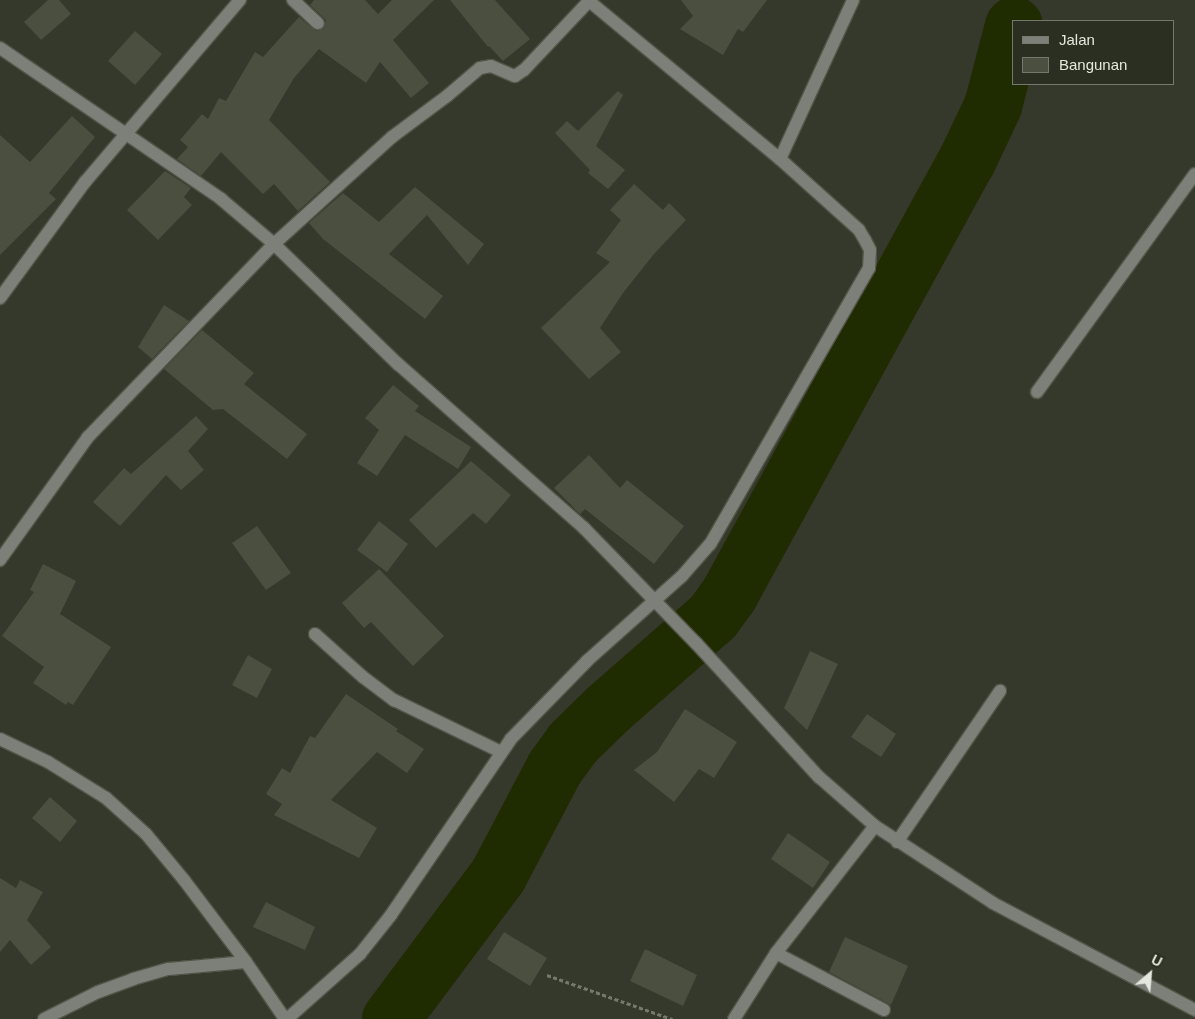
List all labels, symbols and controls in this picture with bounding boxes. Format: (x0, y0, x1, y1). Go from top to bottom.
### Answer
legend (1012, 20, 1175, 85)
text: Jalan (1059, 31, 1095, 48)
text: Bangunan (1059, 56, 1127, 73)
north arrow (1125, 949, 1175, 999)
text: U (1149, 951, 1165, 970)

